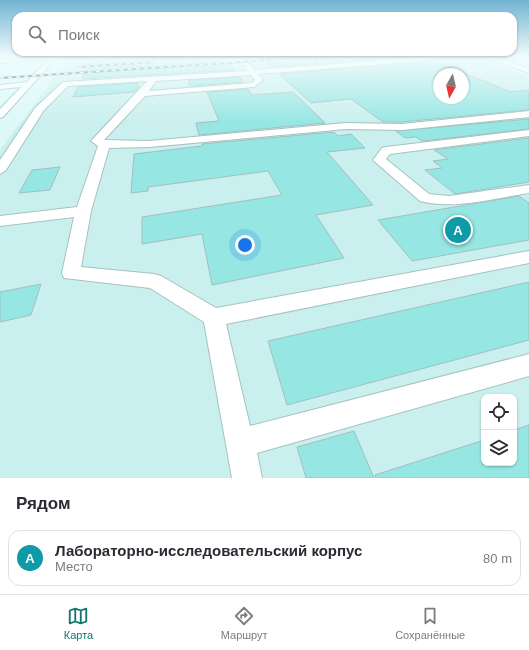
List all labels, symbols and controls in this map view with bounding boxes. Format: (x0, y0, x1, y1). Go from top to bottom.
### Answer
search box (12, 12, 517, 56)
icon: search (26, 23, 48, 45)
text: Поиск (58, 26, 100, 43)
north arrow (433, 68, 469, 104)
pin: A (445, 215, 471, 245)
your location (235, 235, 255, 255)
map controls (481, 394, 517, 466)
button: locate (481, 394, 517, 430)
button: layers (481, 430, 517, 466)
text: Рядом (16, 494, 71, 513)
text: Лабораторно-исследовательский корпус (55, 542, 362, 559)
text: A (25, 551, 35, 566)
text: 80 m (483, 551, 512, 566)
text: Место (55, 559, 93, 574)
tab: Карта (64, 605, 93, 641)
tab: Маршрут (221, 605, 268, 641)
tab: Сохранённые (395, 605, 465, 641)

